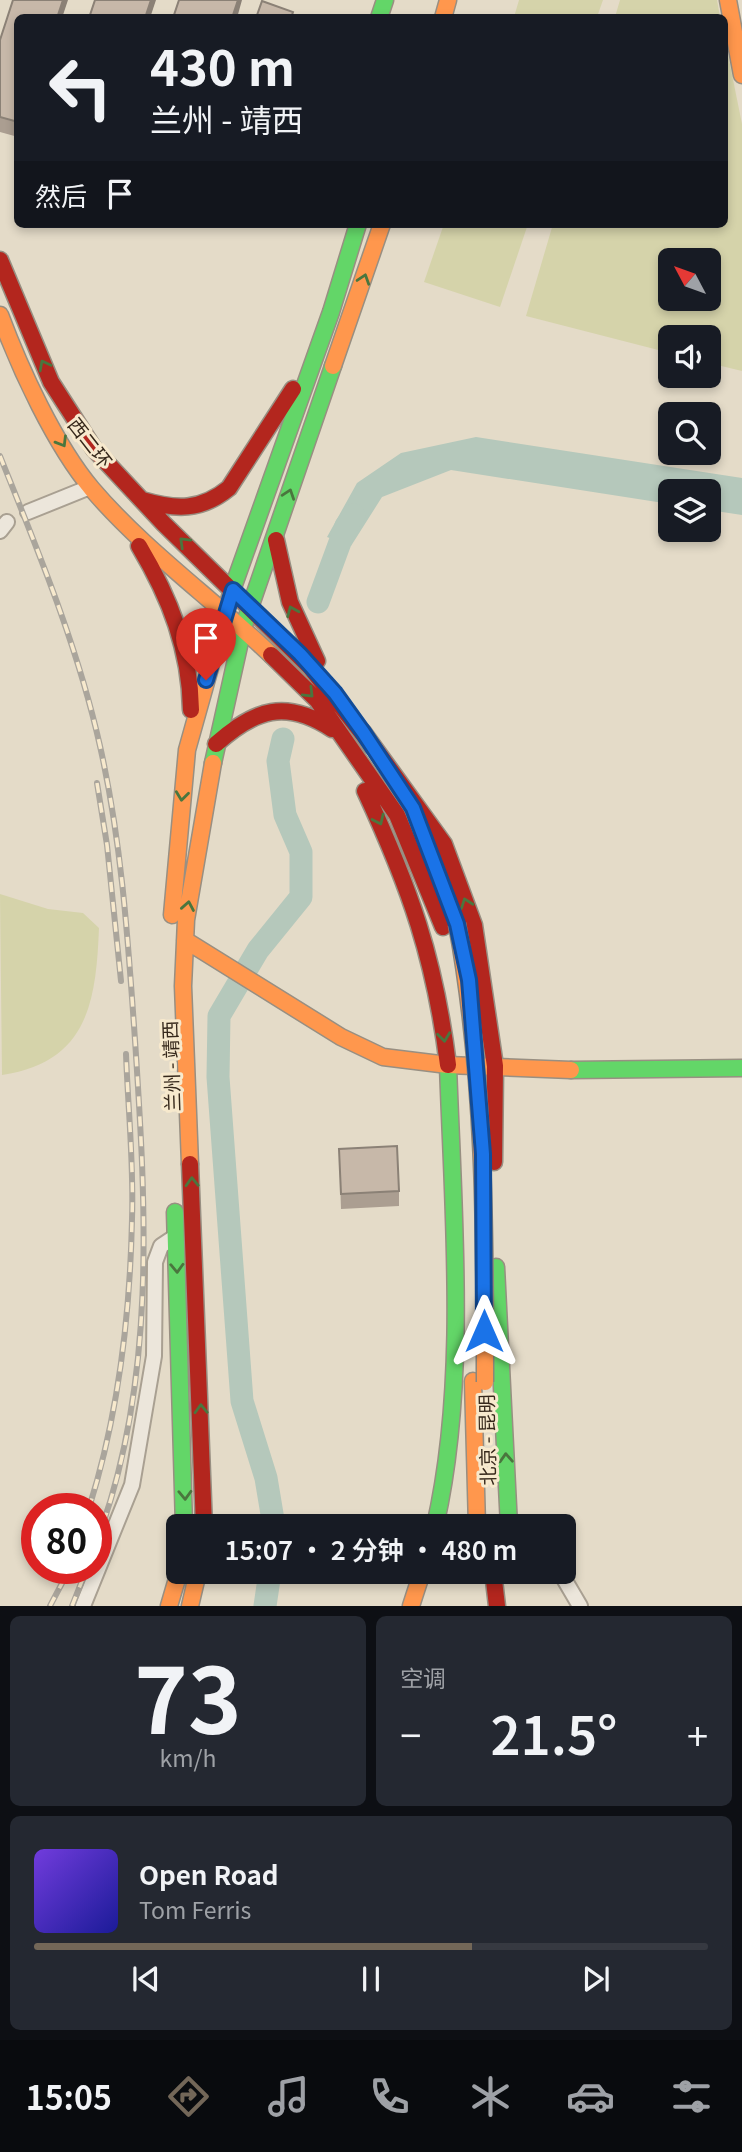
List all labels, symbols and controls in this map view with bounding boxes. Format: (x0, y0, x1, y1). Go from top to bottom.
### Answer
text: 430 m (150, 29, 295, 100)
icon: left (35, 42, 126, 133)
text: 兰州 - 靖西 (150, 95, 303, 141)
icon: arrive (101, 175, 139, 213)
text: 然后 (35, 176, 87, 213)
north arrow (658, 248, 721, 312)
map controls (658, 248, 721, 542)
one-way arrow (356, 274, 370, 286)
button: sound (658, 325, 721, 388)
one-way arrow (38, 360, 52, 372)
button: search (658, 402, 721, 465)
street label: 西二环 (63, 411, 119, 473)
one-way arrow (53, 435, 66, 448)
button: layers (658, 479, 721, 542)
one-way arrow (281, 489, 295, 501)
one-way arrow (179, 538, 192, 551)
one-way arrow (286, 606, 300, 618)
pin (176, 608, 236, 680)
icon: arrive (187, 619, 225, 657)
one-way arrow (300, 685, 313, 698)
one-way arrow (174, 790, 189, 802)
one-way arrow (371, 813, 385, 825)
one-way arrow (460, 898, 474, 910)
one-way arrow (180, 900, 195, 912)
street label: 兰州 - 靖西 (155, 1020, 185, 1112)
one-way arrow (437, 1031, 452, 1043)
one-way arrow (184, 1176, 199, 1187)
one-way arrow (169, 1263, 184, 1274)
position arrow (447, 1294, 521, 1368)
street label: 北京 - 昆明 (472, 1394, 500, 1486)
one-way arrow (194, 1403, 209, 1414)
one-way arrow (498, 1452, 513, 1463)
one-way arrow (177, 1490, 192, 1501)
speed limit sign: 80 (21, 1493, 112, 1584)
text: 15:07 · 2 分钟 · 480 m (225, 1530, 517, 1567)
text: 73 (134, 1628, 242, 1760)
text: 空调 (400, 1660, 446, 1694)
text: 21.5° (490, 1695, 618, 1770)
text: − (400, 1706, 421, 1761)
text: + (687, 1706, 708, 1761)
text: km/h (160, 1740, 216, 1774)
text: Open Road (139, 1855, 279, 1892)
text: Tom Ferris (139, 1892, 251, 1926)
icon: previous (127, 1960, 165, 1998)
icon: pause (352, 1960, 390, 1998)
icon: next (577, 1960, 615, 1998)
icon: directions (164, 2072, 213, 2121)
icon: music (264, 2072, 313, 2121)
icon: phone (365, 2072, 414, 2121)
icon: climate (466, 2072, 515, 2121)
icon: car (566, 2072, 615, 2121)
icon: filters (667, 2072, 716, 2121)
text: 15:05 (26, 2073, 112, 2119)

